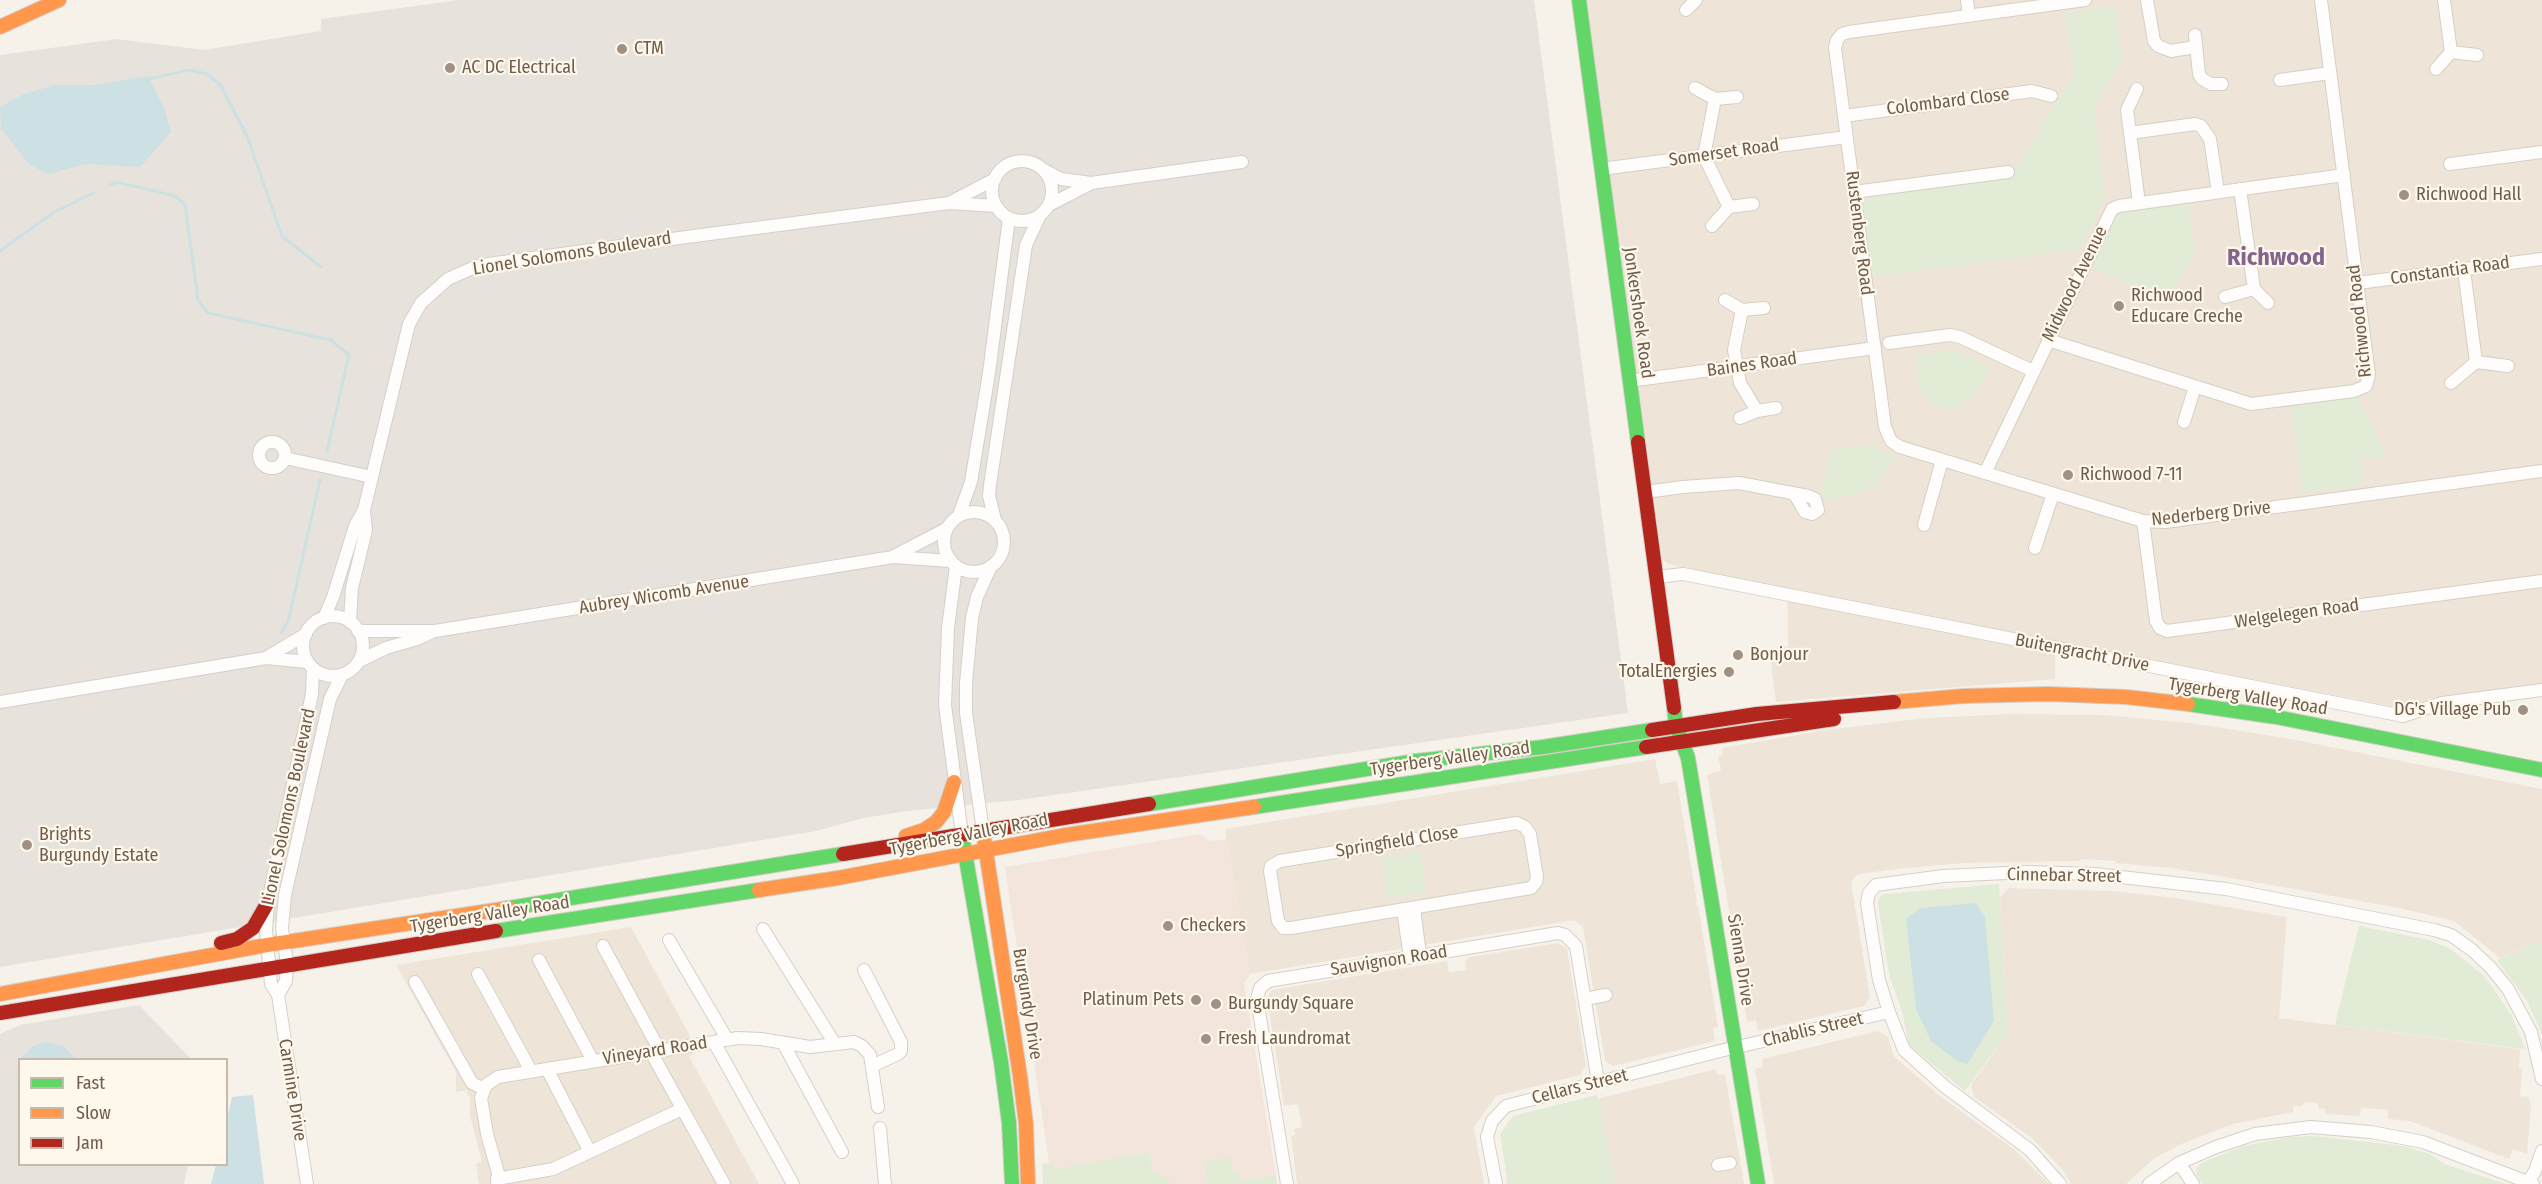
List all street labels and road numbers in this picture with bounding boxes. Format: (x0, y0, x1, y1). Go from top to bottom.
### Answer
street label: Colombard Close (1885, 84, 2011, 120)
street label: Somerset Road (1667, 135, 1781, 171)
street label: Rustenberg Road (1841, 169, 1877, 297)
street label: Midwood Avenue (2038, 223, 2112, 345)
street label: Lionel Solomons Boulevard (471, 228, 673, 280)
street label: Jonkershoek Road (1618, 246, 1658, 380)
street label: Constantia Road (2389, 252, 2511, 290)
street label: Richwood Road (2343, 263, 2377, 379)
street label: Baines Road (1706, 348, 1798, 382)
street label: Nederberg Drive (2150, 497, 2272, 531)
street label: Aubrey Wicomb Avenue (577, 571, 751, 619)
street label: Welgelegen Road (2233, 595, 2361, 633)
street label: Buitengracht Drive (2013, 629, 2151, 677)
street label: Tygerberg Valley Road (2167, 674, 2329, 720)
street label: Lionel Solomons Boulevard (258, 707, 320, 907)
street label: Tygerberg Valley Road (1369, 737, 1531, 781)
street label: Tygerberg Valley Road (888, 809, 1050, 861)
street label: Springfield Close (1334, 822, 1460, 862)
street label: Cinnebar Street (2007, 864, 2121, 888)
street label: Tygerberg Valley Road (409, 892, 571, 938)
street label: Sienna Drive (1722, 913, 1758, 1007)
street label: Sauvignon Road (1329, 941, 1449, 981)
street label: Burgundy Drive (1008, 947, 1046, 1061)
street label: Chablis Street (1761, 1008, 1865, 1052)
street label: Vineyard Road (601, 1032, 709, 1070)
street label: Carmine Drive (273, 1037, 311, 1143)
street label: Cellars Street (1530, 1065, 1630, 1109)

